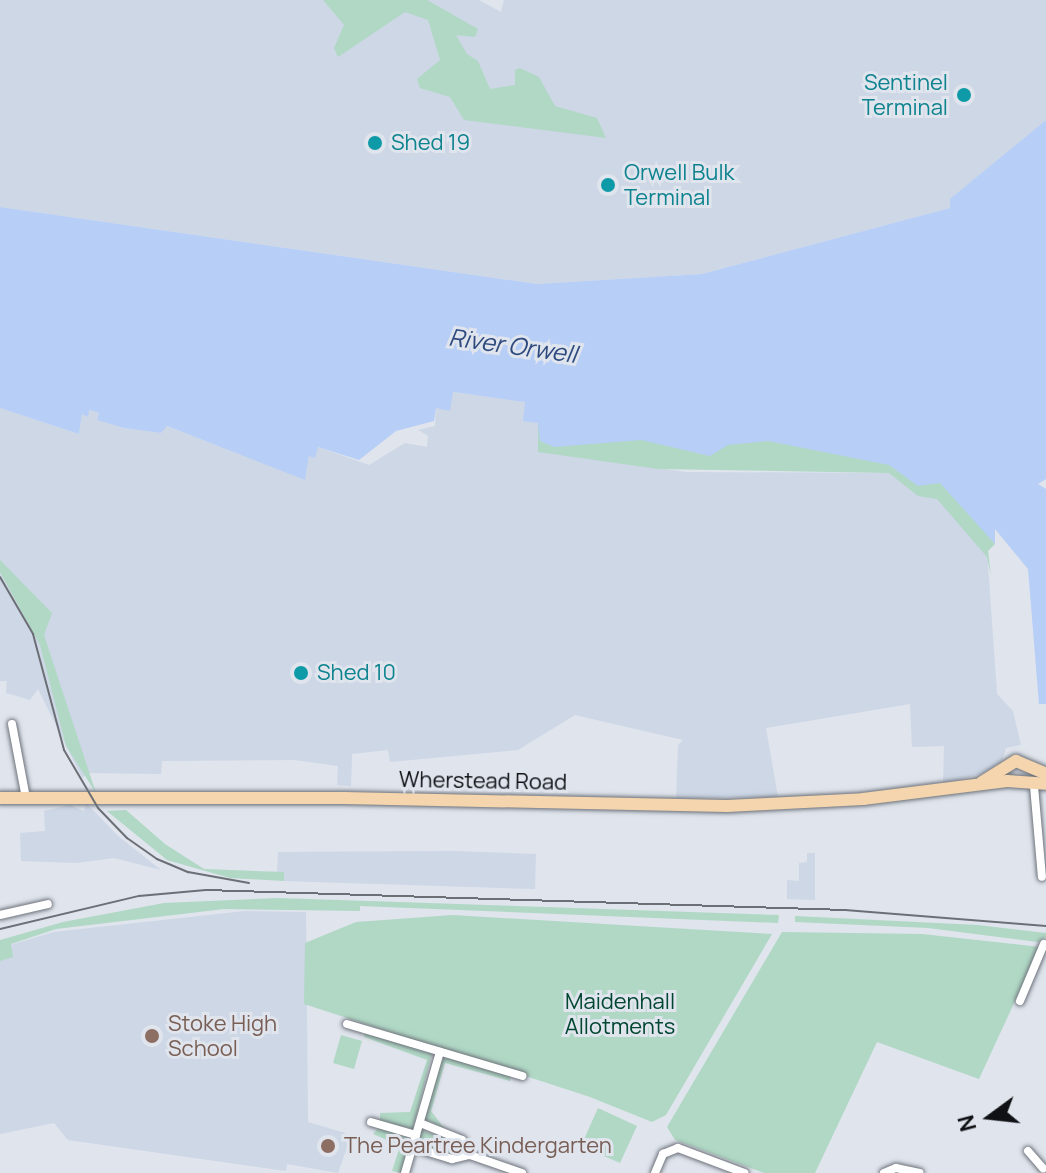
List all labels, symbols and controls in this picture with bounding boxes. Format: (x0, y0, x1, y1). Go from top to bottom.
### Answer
place label: Sentinel Terminal (862, 69, 948, 120)
marker: Sentinel Terminal (955, 86, 973, 104)
place label: Shed 19 (391, 130, 470, 156)
marker: Shed 19 (366, 134, 384, 152)
place label: Orwell Bulk Terminal (624, 159, 734, 210)
marker: Orwell Bulk Terminal (599, 176, 617, 194)
water label: River Orwell (447, 322, 579, 368)
place label: Shed 10 (317, 660, 396, 686)
marker: Shed 10 (292, 664, 310, 682)
street label: Wherstead Road (399, 766, 567, 796)
park label: Maidenhall Allotments (565, 988, 675, 1040)
place label: Stoke High School (168, 1010, 277, 1062)
marker: Stoke High School (143, 1027, 161, 1045)
north arrow (950, 1077, 1030, 1157)
text: N (950, 1112, 983, 1135)
place label: The Peartree Kindergarten (344, 1133, 612, 1159)
marker: The Peartree Kindergarten (319, 1137, 337, 1155)

